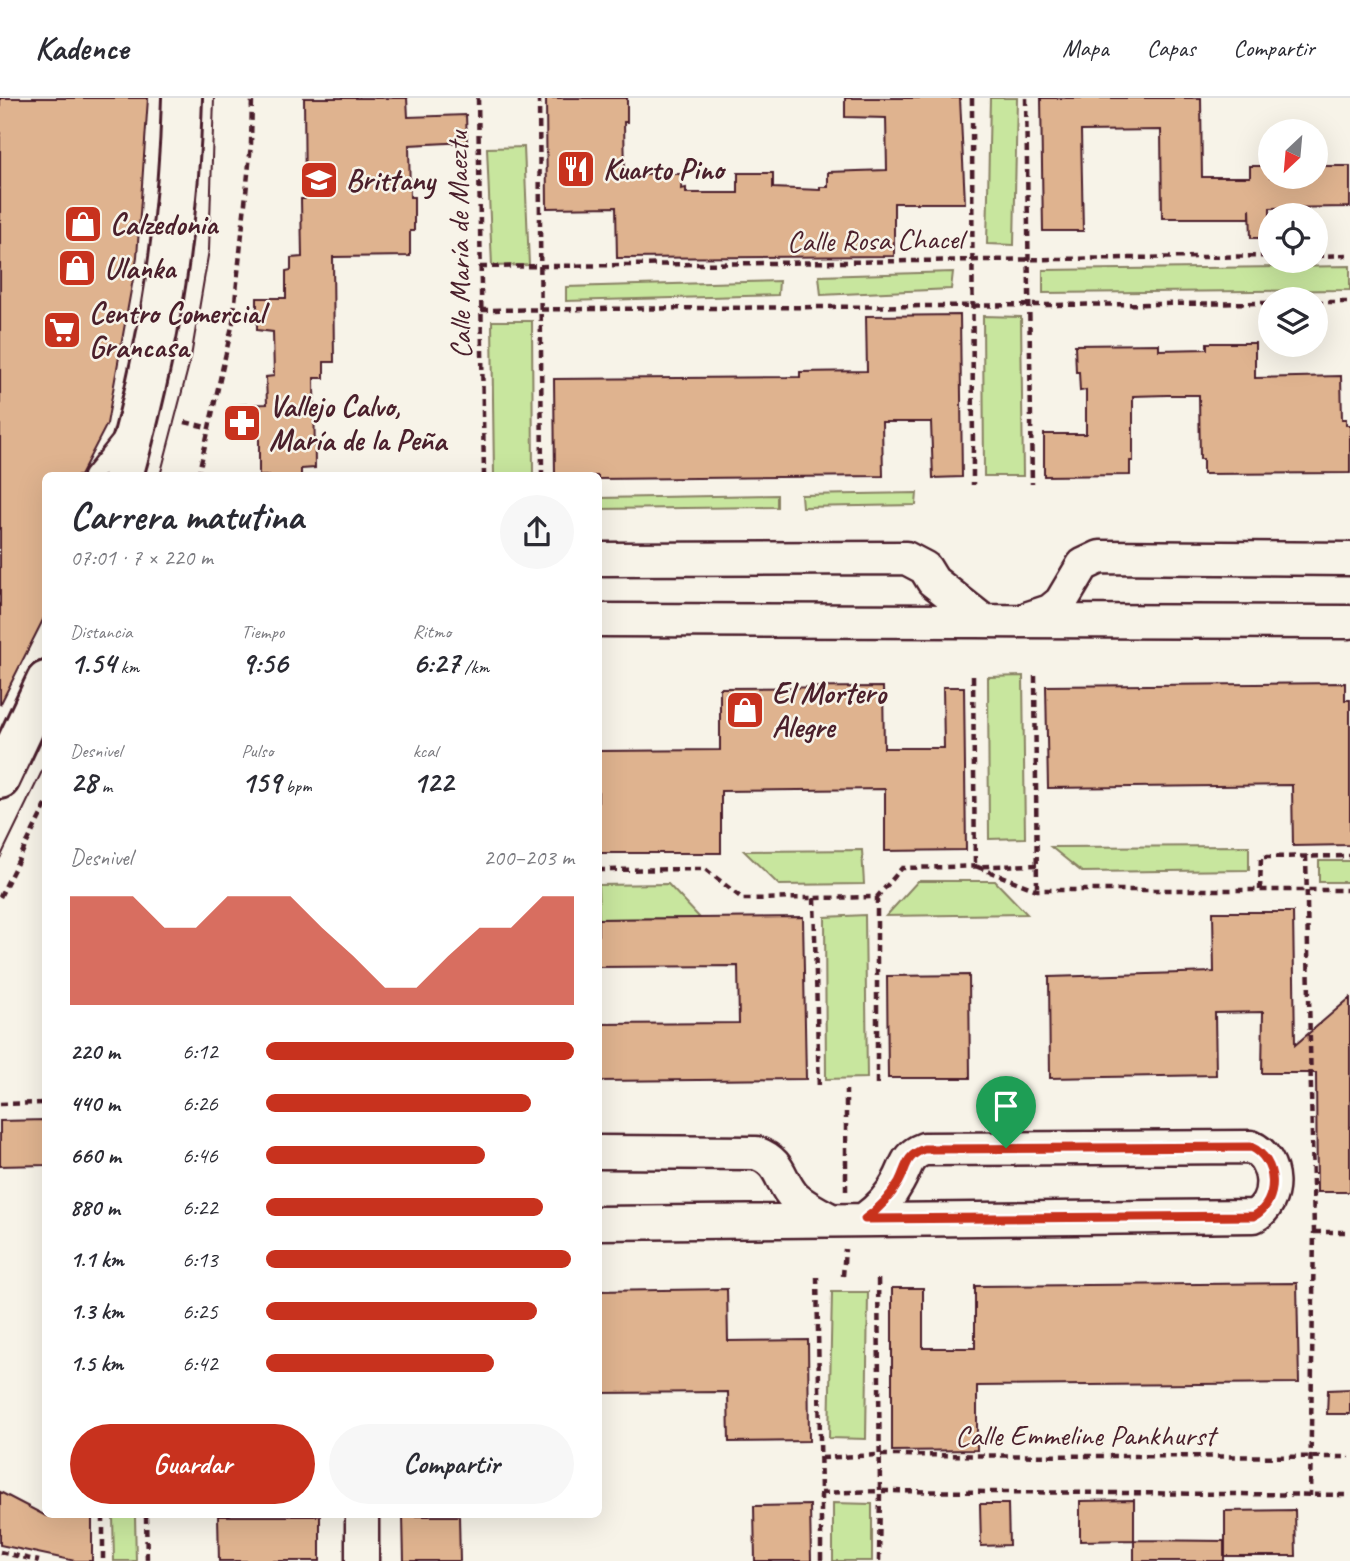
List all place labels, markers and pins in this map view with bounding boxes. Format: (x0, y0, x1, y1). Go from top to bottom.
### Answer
restaurant icon: Kuarto Pino (555, 148, 597, 190)
place label: Kuarto Pino (603, 150, 727, 188)
school or university icon: Brittany (298, 159, 340, 201)
place label: Brittany (346, 161, 437, 200)
shop icon: Calzedonia (62, 203, 104, 245)
place label: Calzedonia (110, 205, 220, 243)
shop icon: Ulanka (56, 247, 98, 289)
place label: Ulanka (104, 249, 178, 287)
place label: Centro Comercial Grancasa (89, 294, 270, 366)
supermarket icon: Centro Comercial Grancasa (41, 309, 83, 351)
place label: Vallejo Calvo, María de la Peña (269, 387, 449, 459)
pharmacy icon: Vallejo Calvo, María de la Peña (221, 402, 263, 444)
place label: El Mortero Alegre (772, 674, 888, 746)
shop icon: El Mortero Alegre (724, 689, 766, 731)
pin (976, 1076, 1036, 1148)

